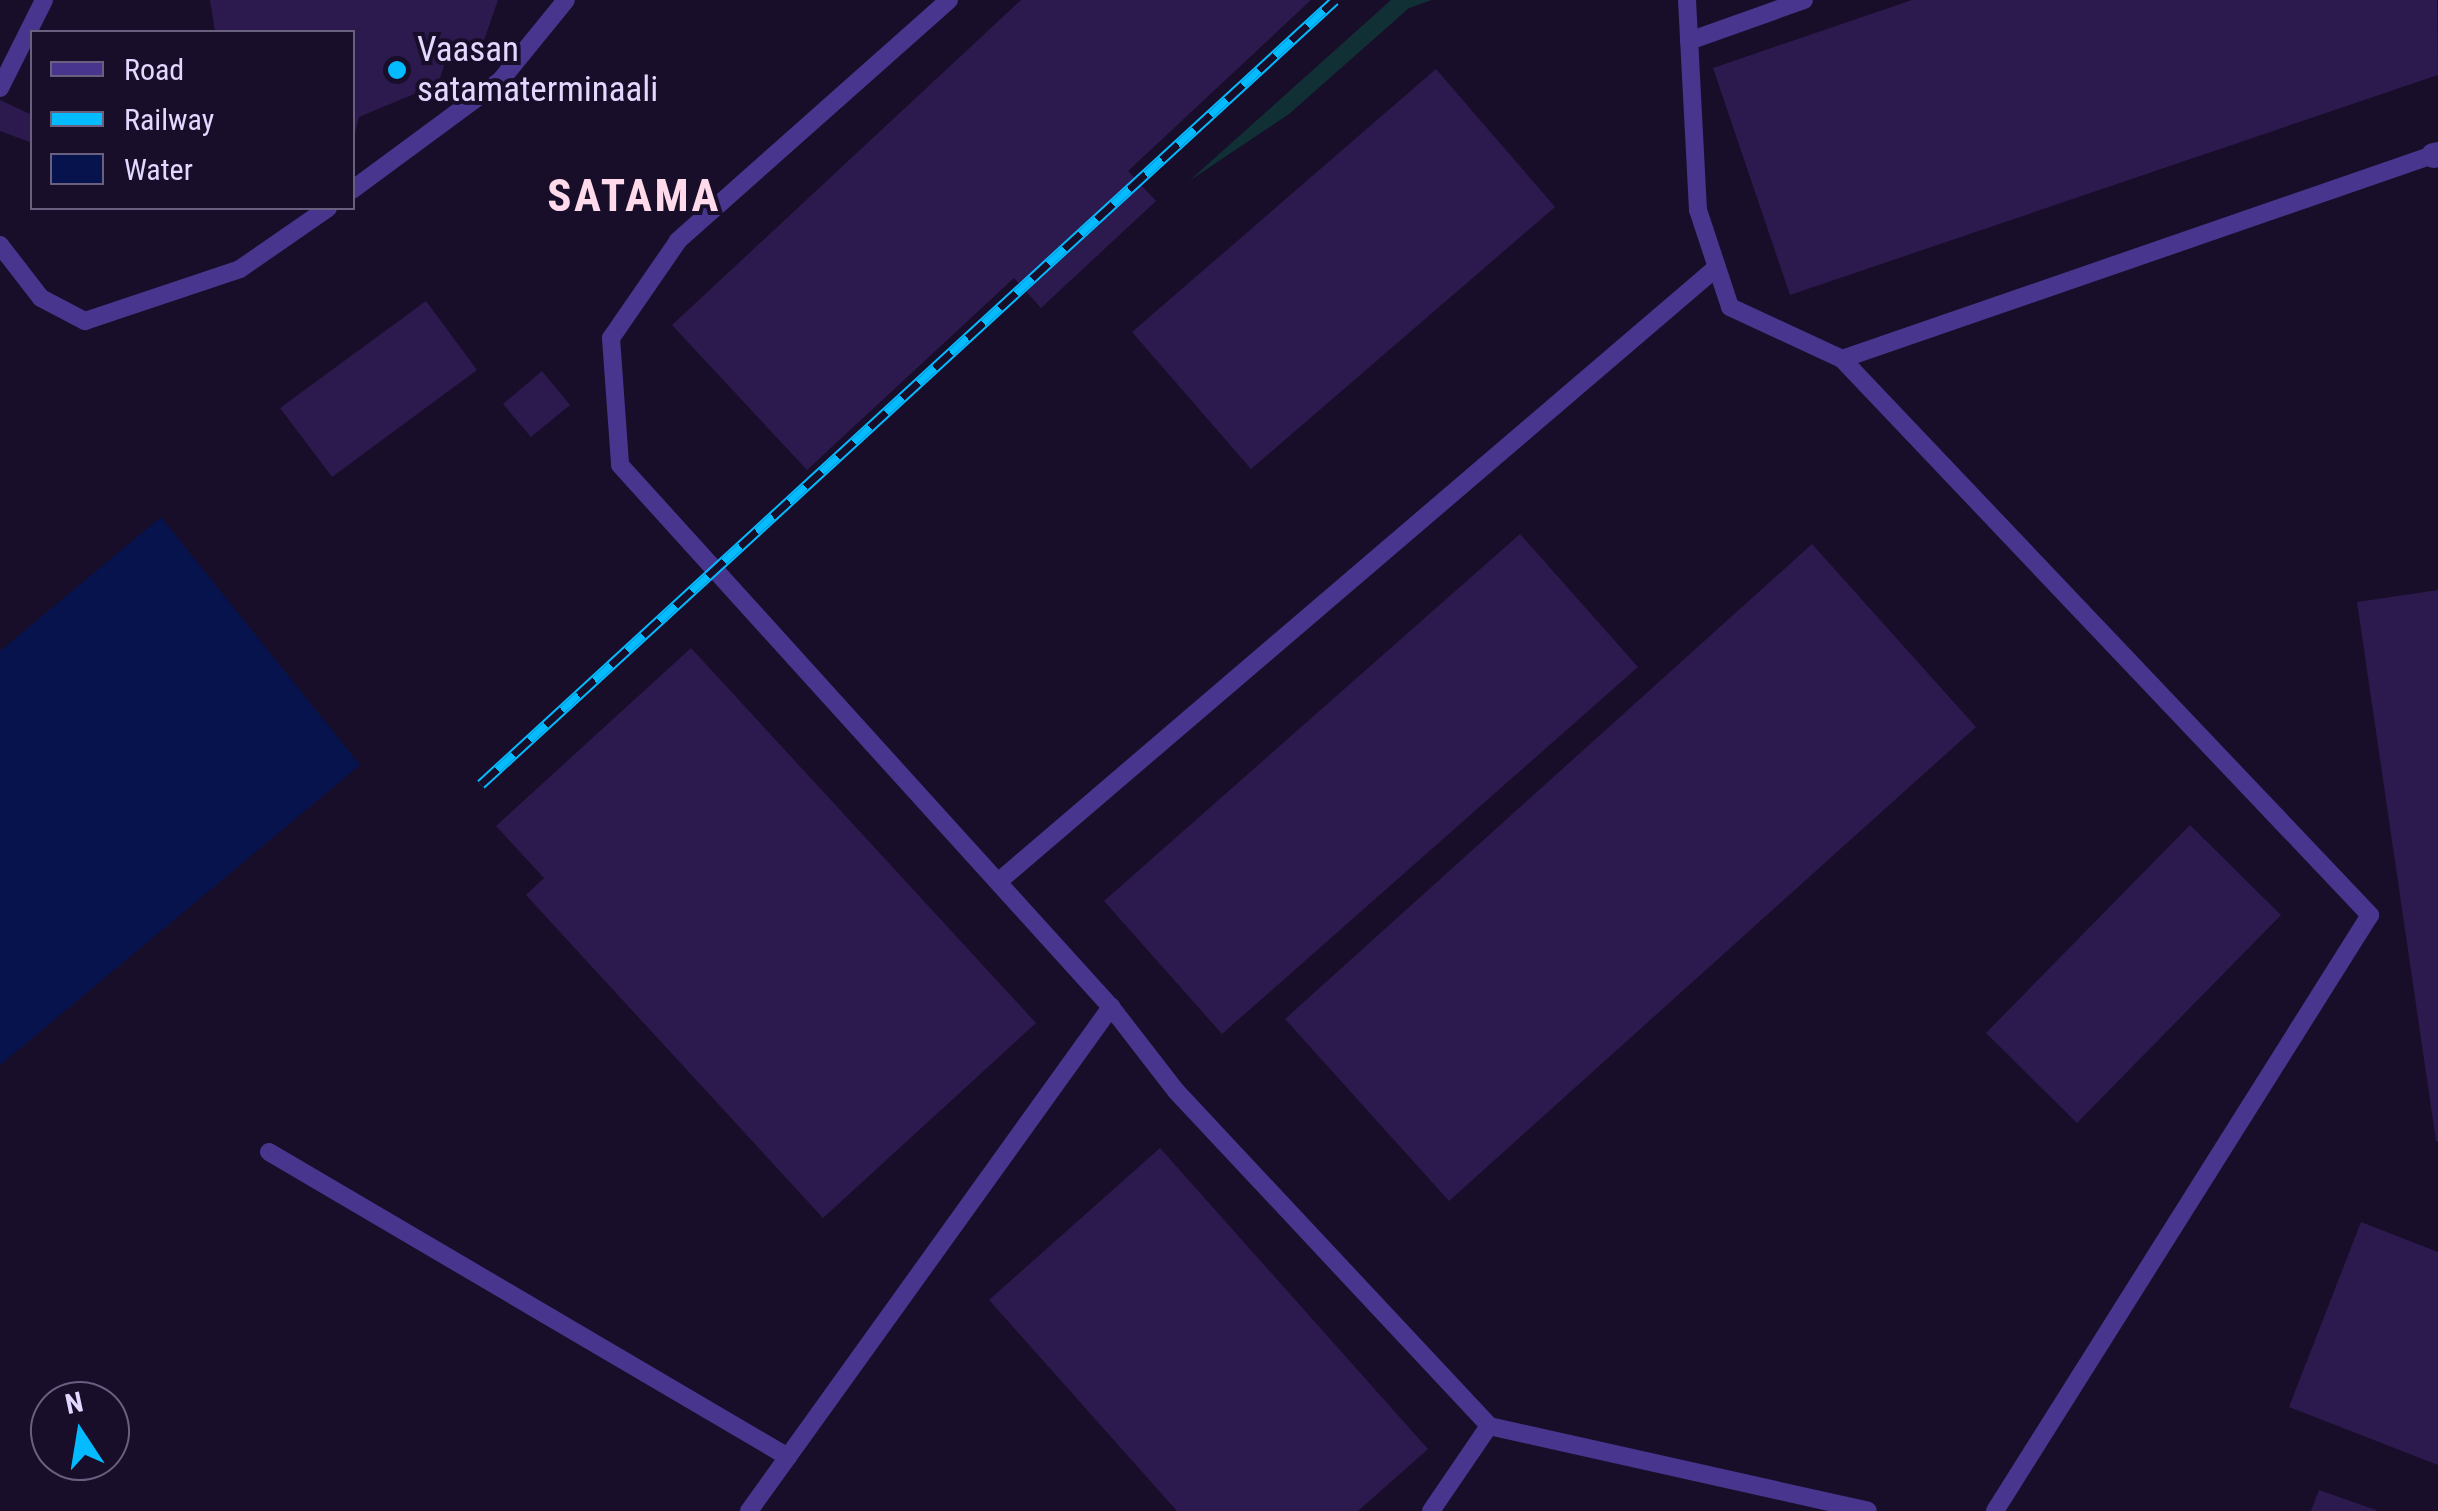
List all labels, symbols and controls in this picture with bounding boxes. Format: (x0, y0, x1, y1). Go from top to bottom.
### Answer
place label: Vaasan satamaterminaali (417, 29, 658, 111)
legend (30, 30, 355, 210)
text: Road (124, 52, 184, 87)
marker: Vaasan satamaterminaali (386, 59, 408, 81)
text: Railway (124, 102, 214, 137)
text: Water (124, 152, 193, 187)
district label: SATAMA (547, 169, 721, 223)
north arrow (30, 1381, 130, 1481)
text: N (62, 1385, 86, 1421)

